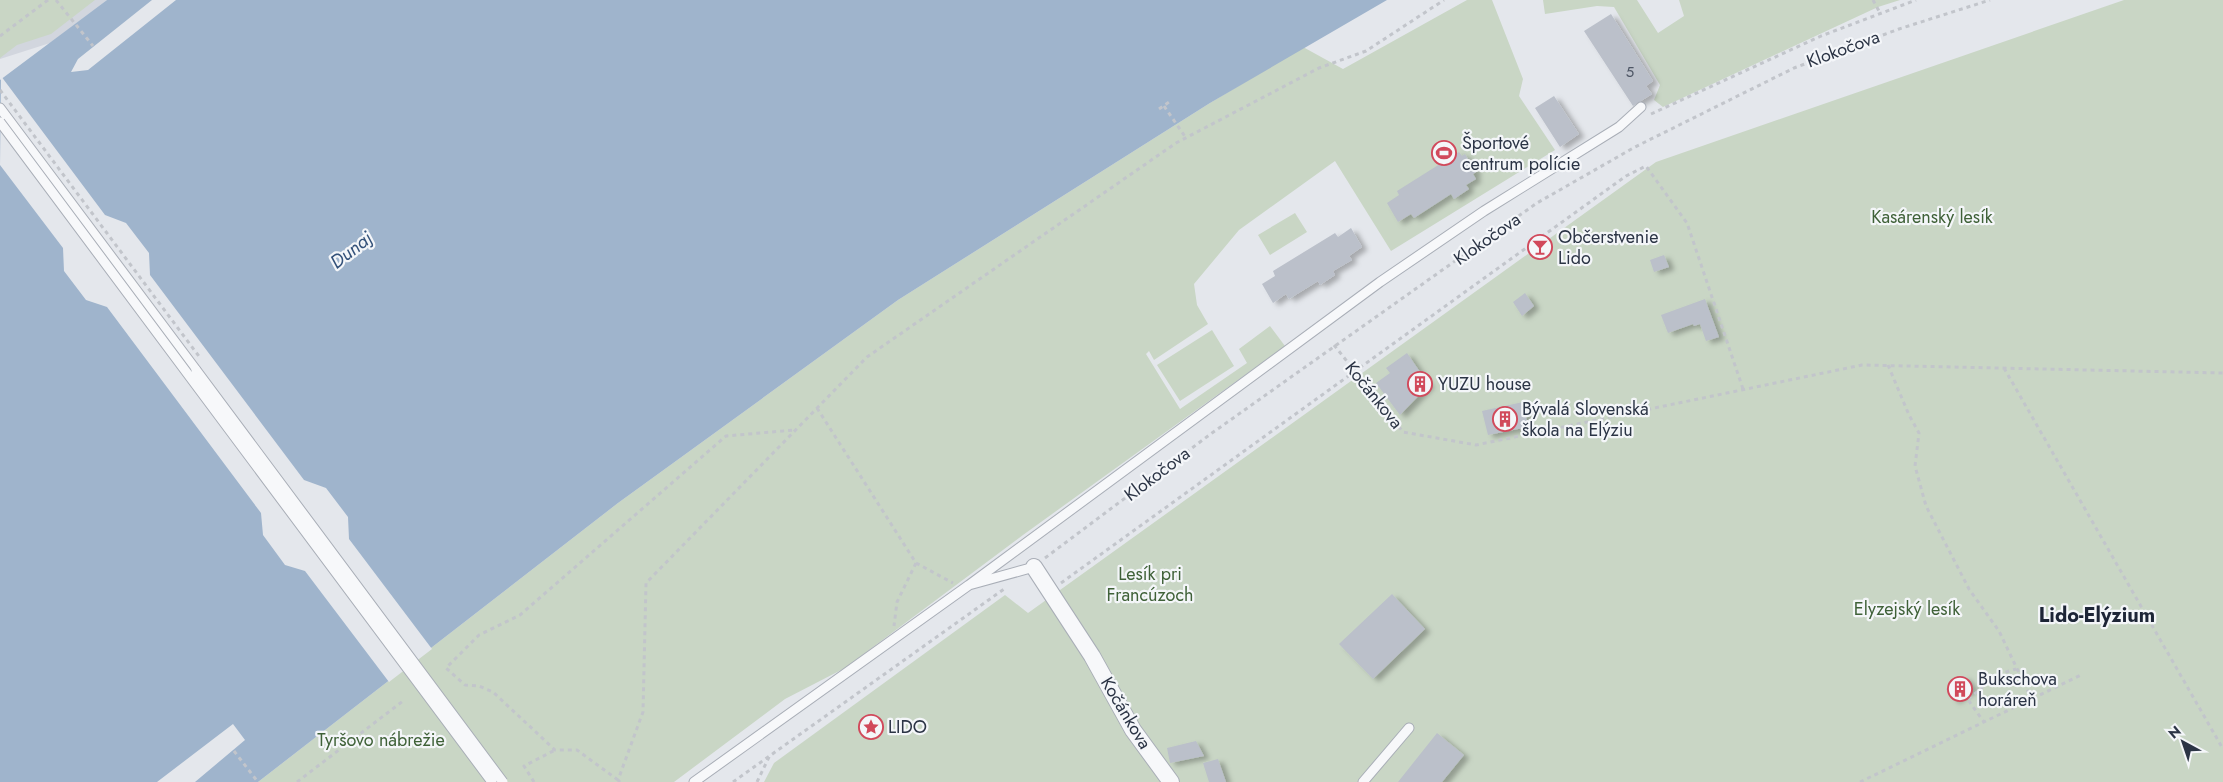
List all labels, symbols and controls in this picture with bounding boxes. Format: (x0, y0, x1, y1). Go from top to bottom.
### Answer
street label: Klokočova (1803, 24, 1883, 74)
house number: 5 (1626, 61, 1634, 83)
place label: Športové centrum polície (1462, 130, 1580, 177)
sports icon: Športové centrum polície (1431, 140, 1457, 166)
park label: Kasárenský lesík (1871, 204, 1993, 230)
street label: Klokočova (1448, 206, 1526, 272)
place label: Občerstvenie Lido (1558, 224, 1658, 271)
water label: Dunaj (324, 225, 378, 275)
bar icon: Občerstvenie Lido (1527, 234, 1553, 260)
street label: Kočánkova (1339, 356, 1409, 434)
building icon: YUZU house (1407, 371, 1433, 397)
place label: YUZU house (1438, 371, 1531, 397)
place label: Bývalá Slovenská škola na Elýziu (1522, 396, 1649, 443)
building icon: Bývalá Slovenská škola na Elýziu (1492, 406, 1518, 432)
street label: Klokočova (1119, 441, 1195, 507)
park label: Lesík pri Francúzoch (1107, 561, 1193, 608)
park label: Elyzejský lesík (1854, 596, 1960, 622)
district label: Lido-Elýzium (2039, 601, 2155, 630)
place label: Bukschova horáreň (1978, 666, 2057, 713)
street label: Kočánkova (1094, 672, 1158, 754)
building icon: Bukschova horáreň (1947, 676, 1973, 702)
place icon: LIDO (858, 714, 884, 740)
place label: LIDO (888, 714, 927, 740)
north arrow (2158, 717, 2208, 767)
text: N (2164, 721, 2185, 743)
park label: Tyršovo nábrežie (317, 727, 445, 753)

